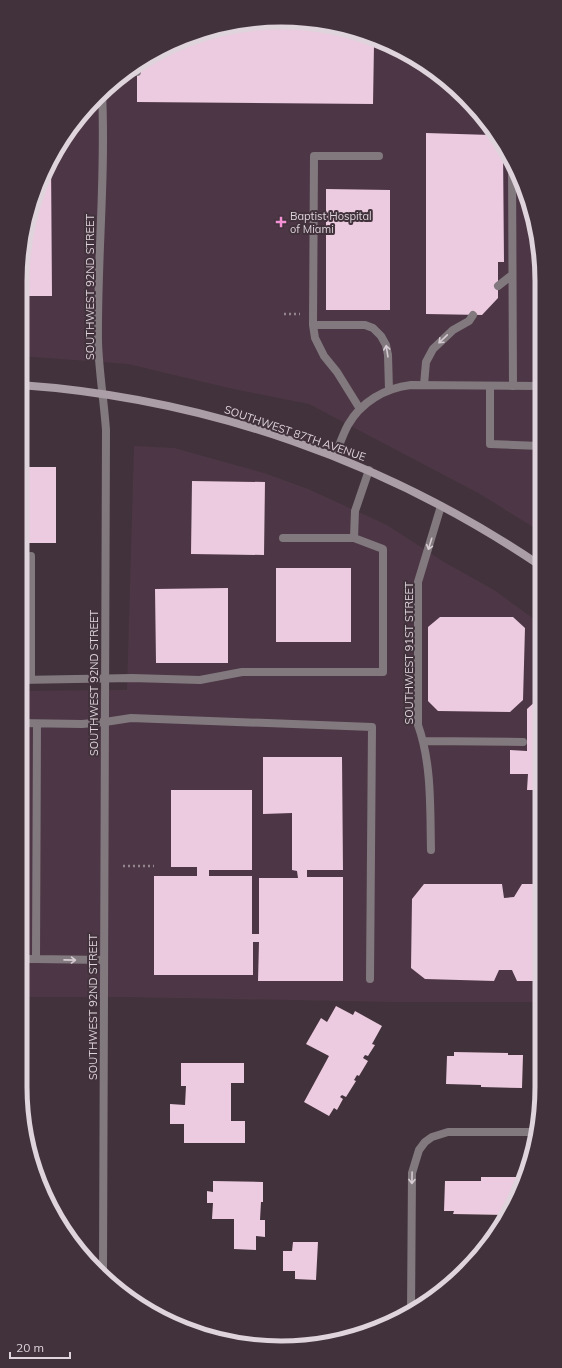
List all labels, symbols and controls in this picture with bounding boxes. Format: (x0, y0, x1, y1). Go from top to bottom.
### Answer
place label: Baptist Hospital of Miami (290, 209, 372, 236)
street label: SOUTHWEST 92ND STREET (83, 214, 97, 360)
marker: Baptist Hospital of Miami (275, 216, 287, 228)
one-way arrow (438, 334, 448, 344)
one-way arrow (383, 345, 391, 358)
street label: SOUTHWEST 87TH AVENUE (222, 402, 368, 464)
one-way arrow (426, 537, 433, 550)
street label: SOUTHWEST 91ST STREET (402, 581, 416, 725)
street label: SOUTHWEST 92ND STREET (87, 610, 101, 756)
street label: SOUTHWEST 92ND STREET (86, 934, 100, 1080)
one-way arrow (63, 956, 76, 964)
one-way arrow (408, 1171, 416, 1184)
scale bar (10, 1334, 70, 1360)
text: 20 m (16, 1340, 44, 1355)

